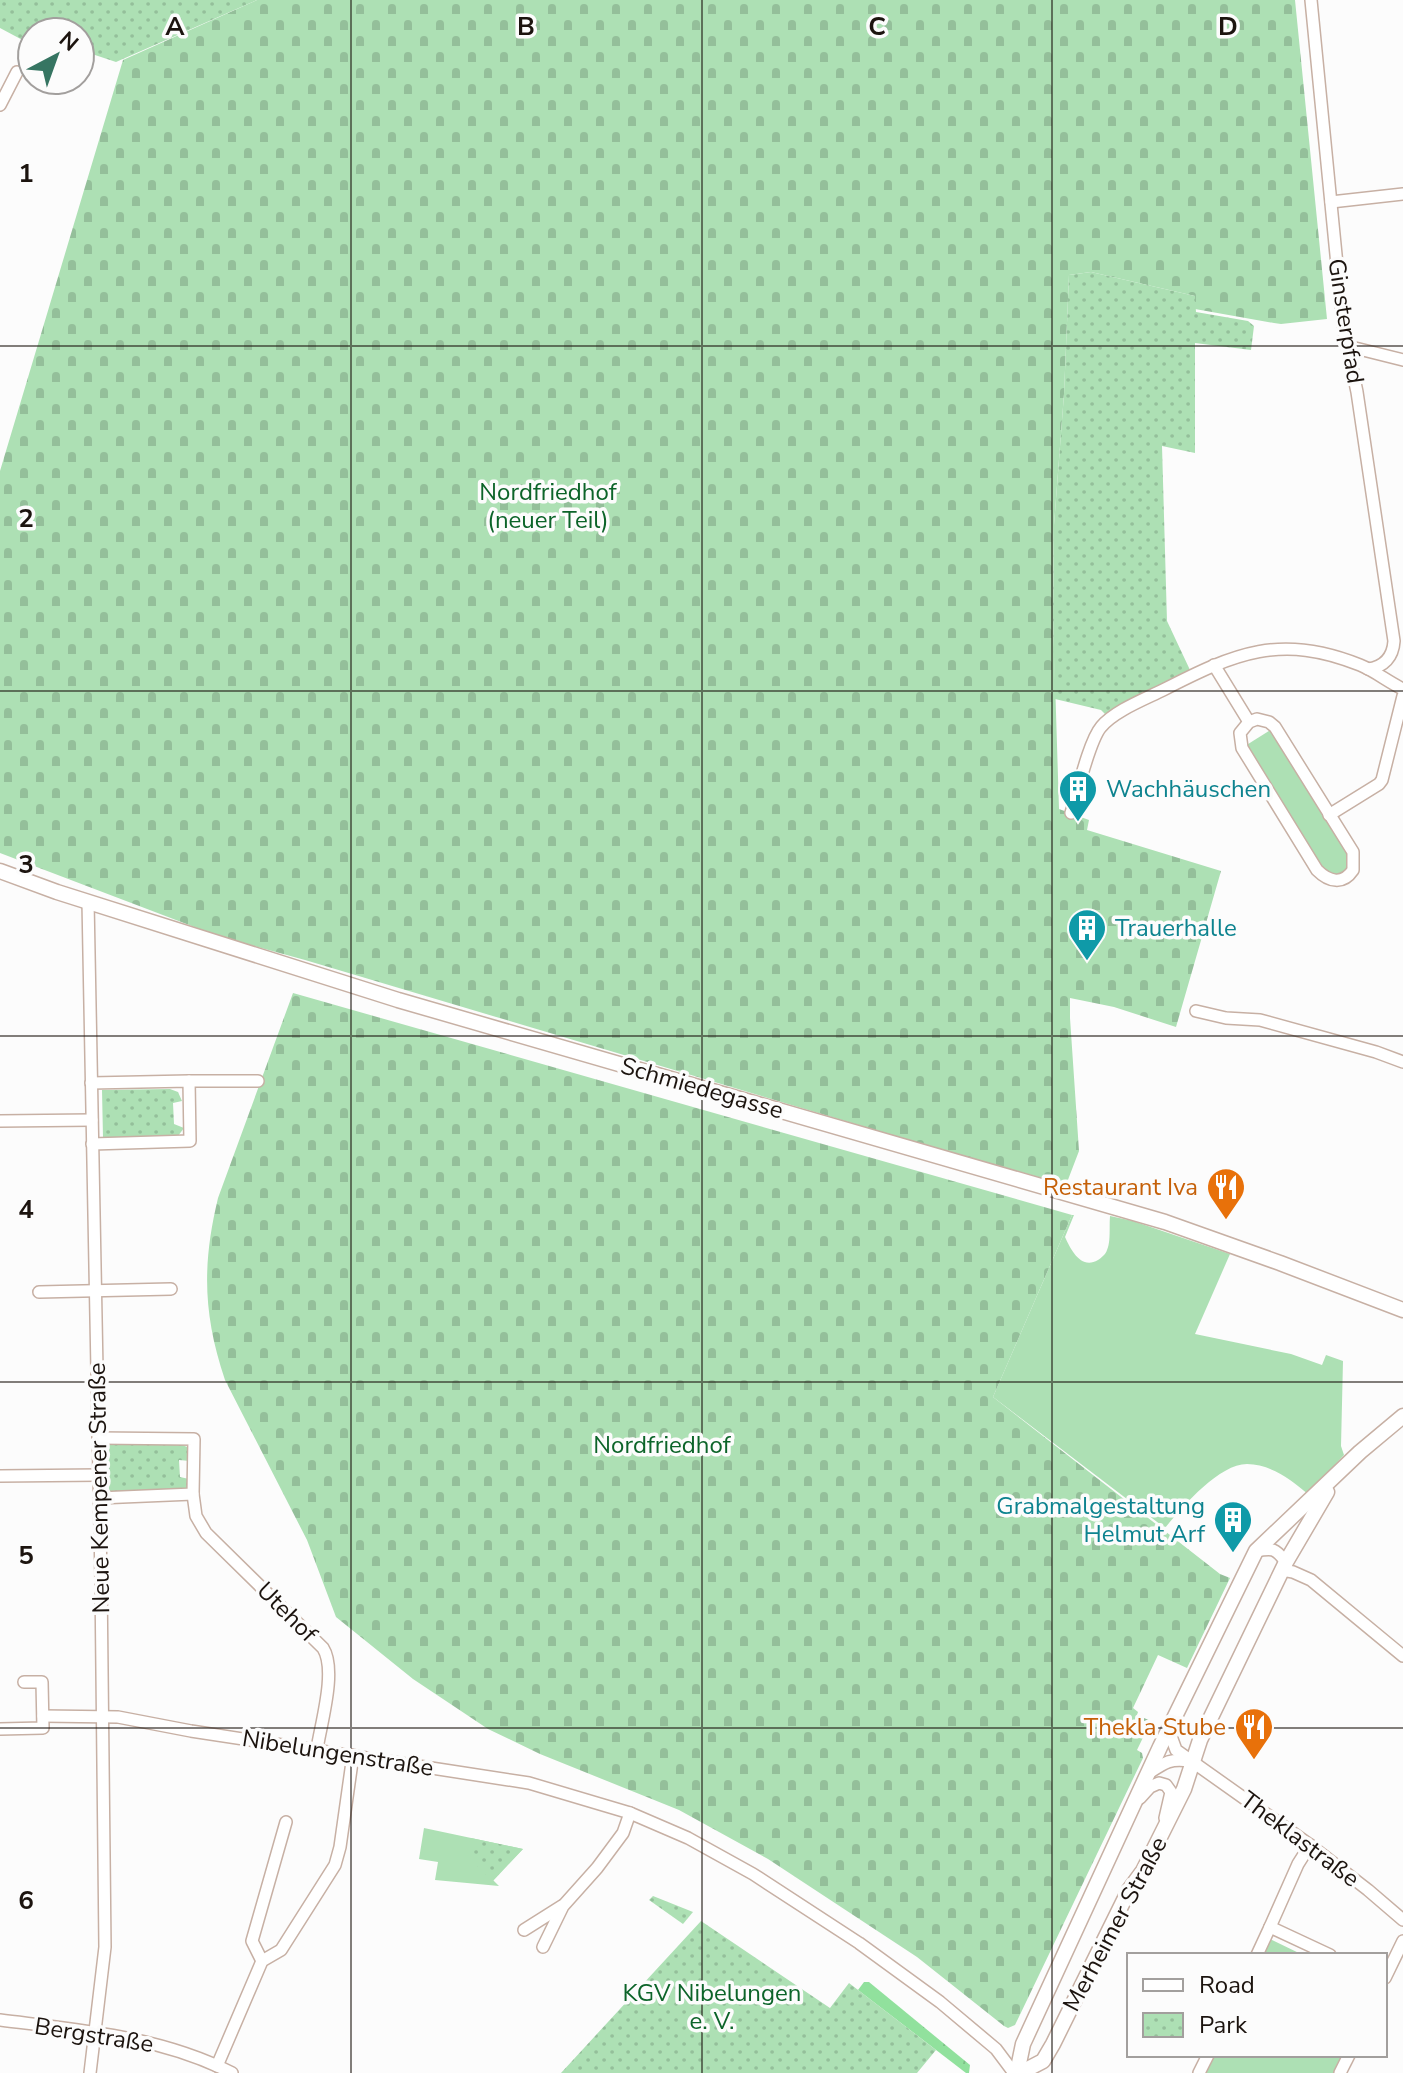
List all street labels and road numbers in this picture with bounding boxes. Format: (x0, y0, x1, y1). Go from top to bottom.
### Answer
street label: Ginsterpfad (1320, 256, 1372, 386)
street label: Schmiedegasse (617, 1049, 787, 1127)
street label: Neue Kempener Straße (81, 1362, 117, 1614)
street label: Utehof (250, 1575, 325, 1650)
street label: Nibelungenstraße (240, 1722, 436, 1784)
street label: Theklastraße (1234, 1784, 1366, 1894)
street label: Merheimer Straße (1055, 1831, 1175, 2017)
street label: Bergstraße (32, 2010, 156, 2060)

